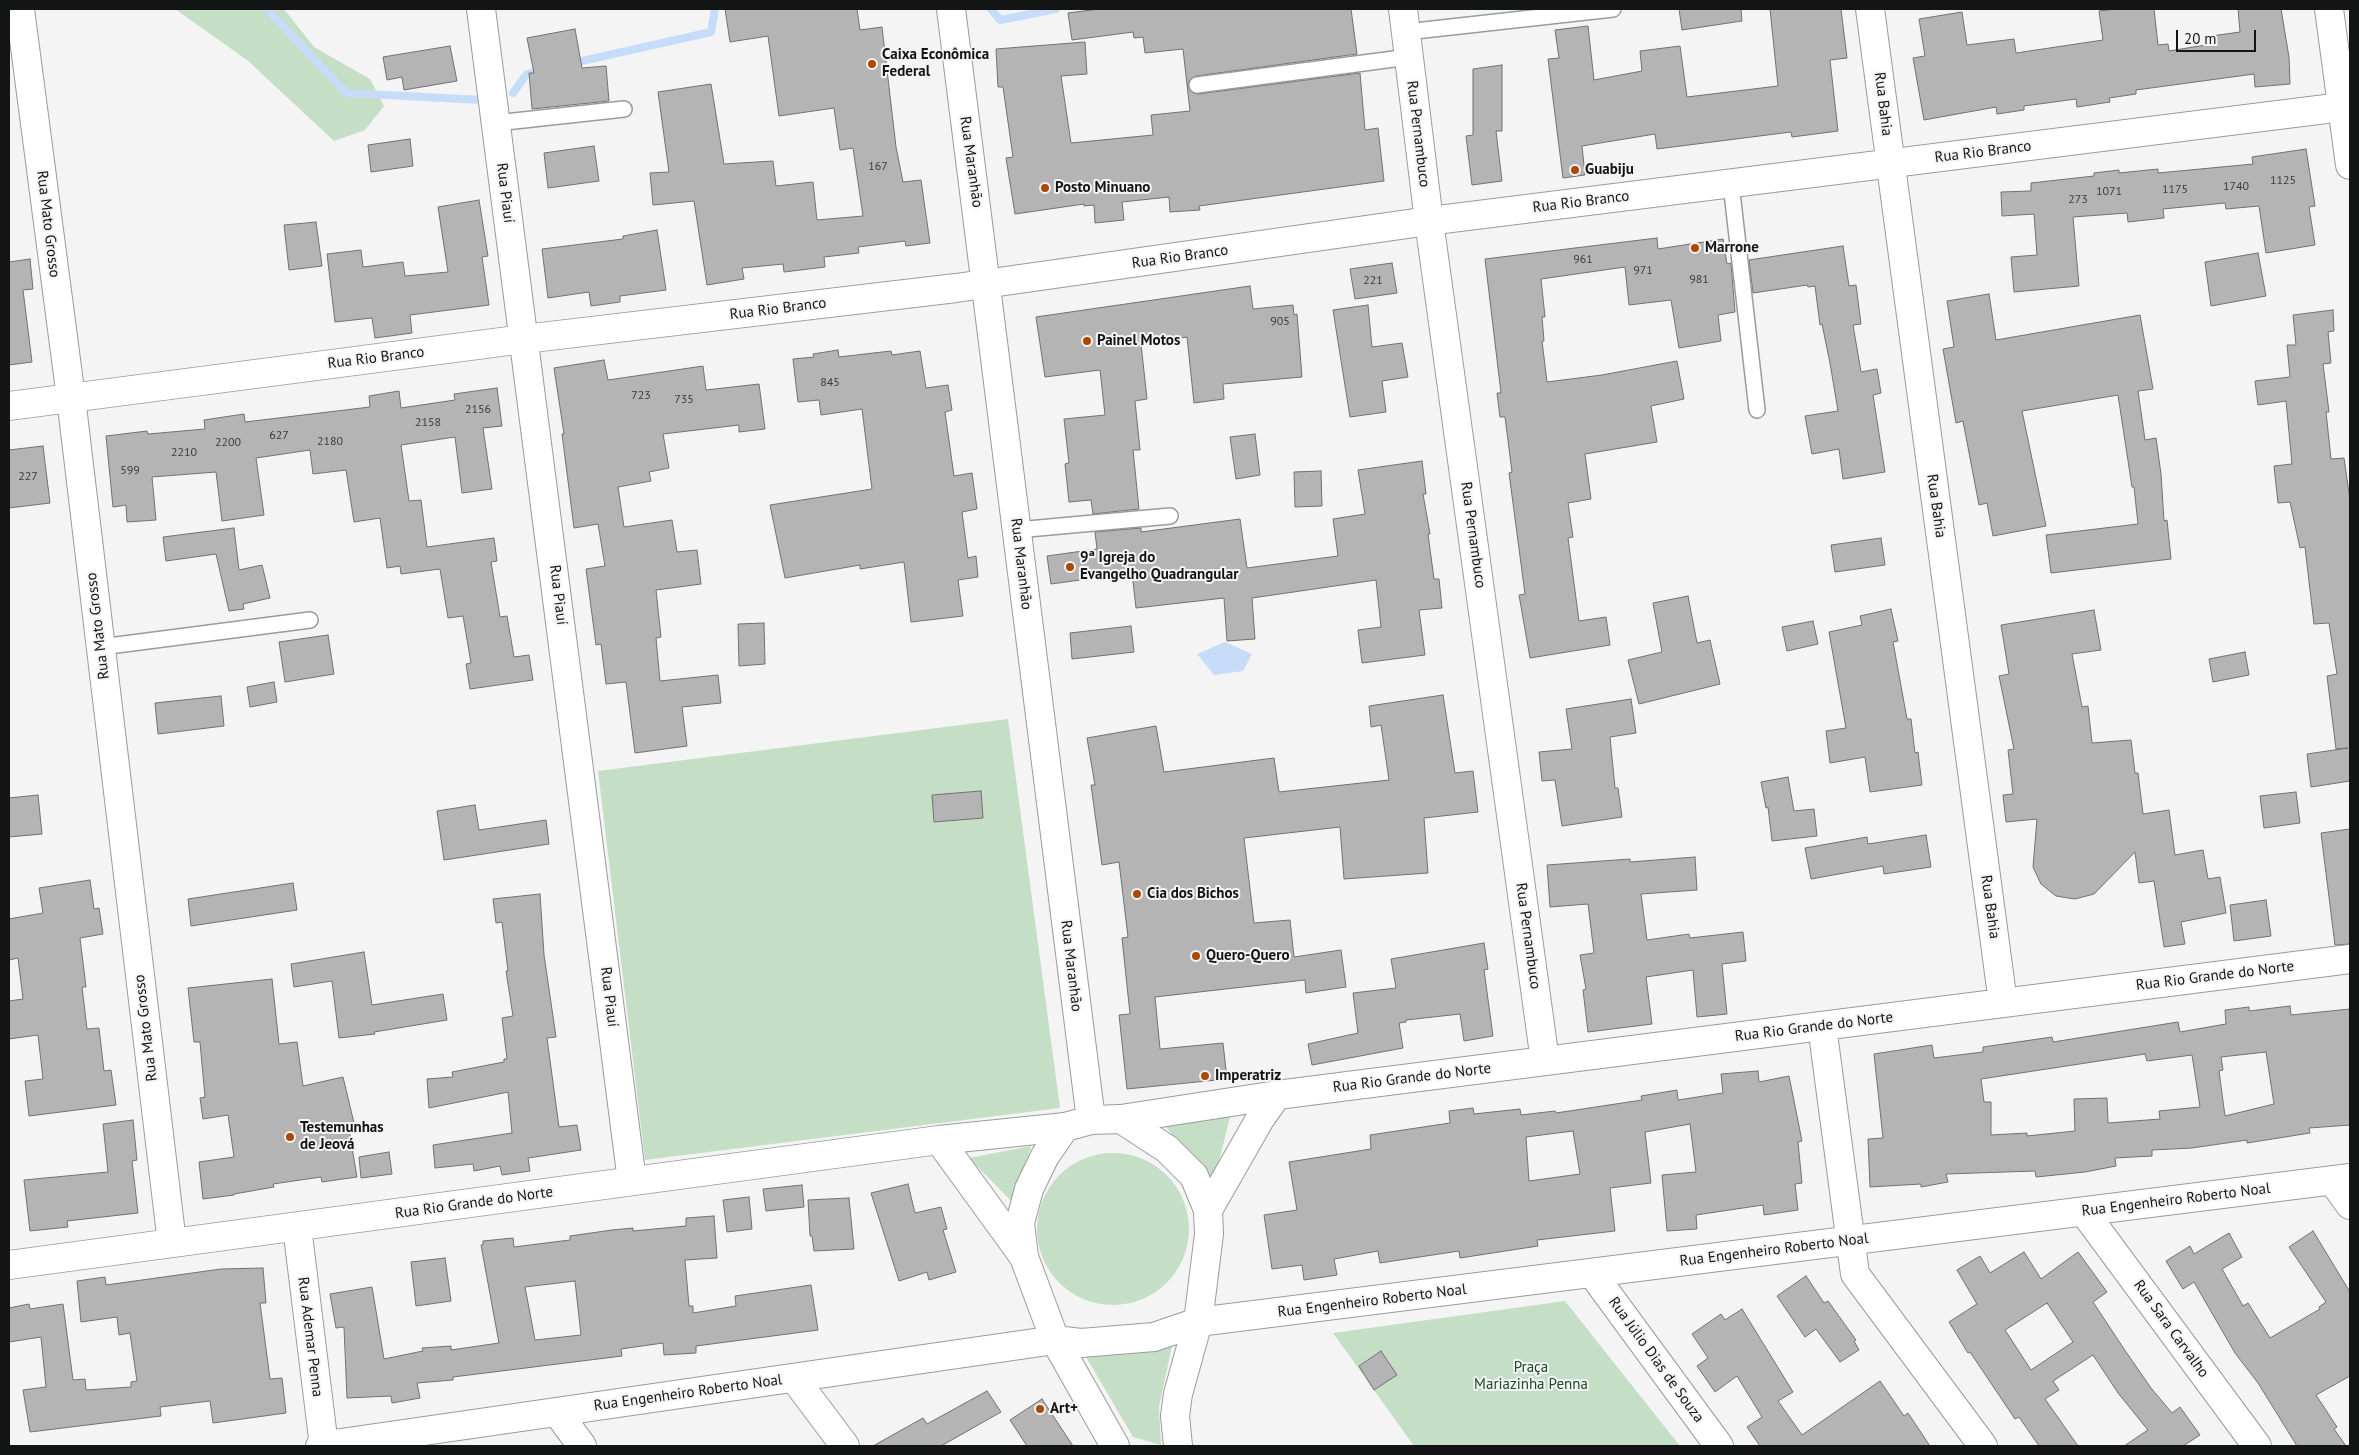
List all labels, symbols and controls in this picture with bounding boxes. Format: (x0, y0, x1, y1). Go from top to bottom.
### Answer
scale bar (2179, 20, 2259, 52)
text: 20 m (2184, 29, 2217, 48)
place label: Caixa Econômica Federal (882, 46, 989, 81)
marker: Caixa Econômica Federal (866, 58, 878, 70)
street label: Rua Bahia (1870, 71, 1896, 137)
street label: Rua Pernambuco (1403, 80, 1433, 188)
street label: Rua Maranhão (956, 115, 986, 209)
street label: Rua Rio Branco (1934, 137, 2032, 167)
house number: 167 (868, 160, 888, 174)
place label: Guabiju (1585, 161, 1634, 179)
street label: Rua Piauí (492, 162, 518, 224)
marker: Guabiju (1569, 164, 1581, 176)
street label: Rua Mato Grosso (33, 170, 63, 278)
house number: 1125 (2270, 174, 2296, 188)
place label: Posto Minuano (1055, 179, 1150, 197)
house number: 1740 (2223, 180, 2249, 194)
marker: Posto Minuano (1039, 182, 1051, 194)
house number: 1175 (2162, 183, 2188, 197)
house number: 1071 (2096, 185, 2122, 199)
street label: Rua Rio Branco (1532, 187, 1630, 217)
house number: 273 (2068, 193, 2088, 207)
place label: Marrone (1705, 239, 1759, 257)
street label: Rua Rio Branco (1131, 241, 1229, 273)
marker: Marrone (1689, 242, 1701, 254)
house number: 961 (1573, 253, 1593, 267)
house number: 971 (1633, 264, 1653, 278)
house number: 981 (1689, 273, 1709, 287)
house number: 221 (1363, 274, 1383, 288)
street label: Rua Rio Branco (729, 294, 827, 324)
house number: 905 (1270, 315, 1290, 329)
place label: Painel Motos (1097, 332, 1180, 350)
marker: Painel Motos (1081, 335, 1093, 347)
street label: Rua Rio Branco (327, 343, 425, 373)
house number: 845 (820, 376, 840, 390)
house number: 723 (631, 389, 651, 403)
house number: 735 (674, 393, 694, 407)
house number: 2156 (465, 403, 491, 417)
house number: 2158 (415, 416, 441, 430)
house number: 627 (269, 429, 289, 443)
house number: 2180 (317, 435, 343, 449)
house number: 2200 (215, 436, 241, 450)
house number: 2210 (171, 446, 197, 460)
house number: 599 (120, 464, 140, 478)
house number: 227 (18, 470, 38, 484)
street label: Rua Bahia (1923, 473, 1949, 539)
street label: Rua Pernambuco (1457, 481, 1489, 589)
street label: Rua Maranhão (1006, 517, 1036, 611)
place label: 9ª Igreja do Evangelho Quadrangular (1080, 549, 1238, 584)
marker: 9ª Igreja do Evangelho Quadrangular (1064, 561, 1076, 573)
street label: Rua Piauí (545, 564, 571, 626)
street label: Rua Mato Grosso (83, 572, 113, 680)
street label: Rua Bahia (1977, 874, 2003, 940)
street label: Rua Pernambuco (1512, 882, 1544, 990)
place label: Cia dos Bichos (1147, 885, 1239, 903)
marker: Cia dos Bichos (1131, 888, 1143, 900)
street label: Rua Maranhão (1056, 919, 1086, 1013)
place label: Quero-Quero (1206, 947, 1290, 965)
marker: Quero-Quero (1190, 950, 1202, 962)
street label: Rua Rio Grande do Norte (2135, 957, 2295, 995)
street label: Rua Piauí (596, 966, 622, 1028)
street label: Rua Mato Grosso (131, 974, 161, 1082)
street label: Rua Rio Grande do Norte (1734, 1008, 1894, 1046)
street label: Rua Rio Grande do Norte (1332, 1059, 1492, 1097)
place label: Imperatriz (1215, 1067, 1281, 1085)
marker: Imperatriz (1199, 1070, 1211, 1082)
place label: Testemunhas de Jeová (300, 1119, 384, 1154)
marker: Testemunhas de Jeová (284, 1131, 296, 1143)
street label: Rua Engenheiro Roberto Noal (2081, 1179, 2271, 1221)
street label: Rua Rio Grande do Norte (394, 1183, 554, 1223)
street label: Rua Engenheiro Roberto Noal (1679, 1229, 1869, 1271)
street label: Rua Ademar Penna (294, 1276, 326, 1398)
street label: Rua Sara Carvalho (2130, 1277, 2212, 1381)
street label: Rua Engenheiro Roberto Noal (1277, 1280, 1467, 1322)
street label: Rua Júlio Dias de Souza (1604, 1294, 1708, 1426)
park label: Praça Mariazinha Penna (1474, 1359, 1588, 1394)
street label: Rua Engenheiro Roberto Noal (593, 1371, 783, 1415)
place label: Art+ (1050, 1400, 1078, 1418)
marker: Art+ (1034, 1403, 1046, 1415)

